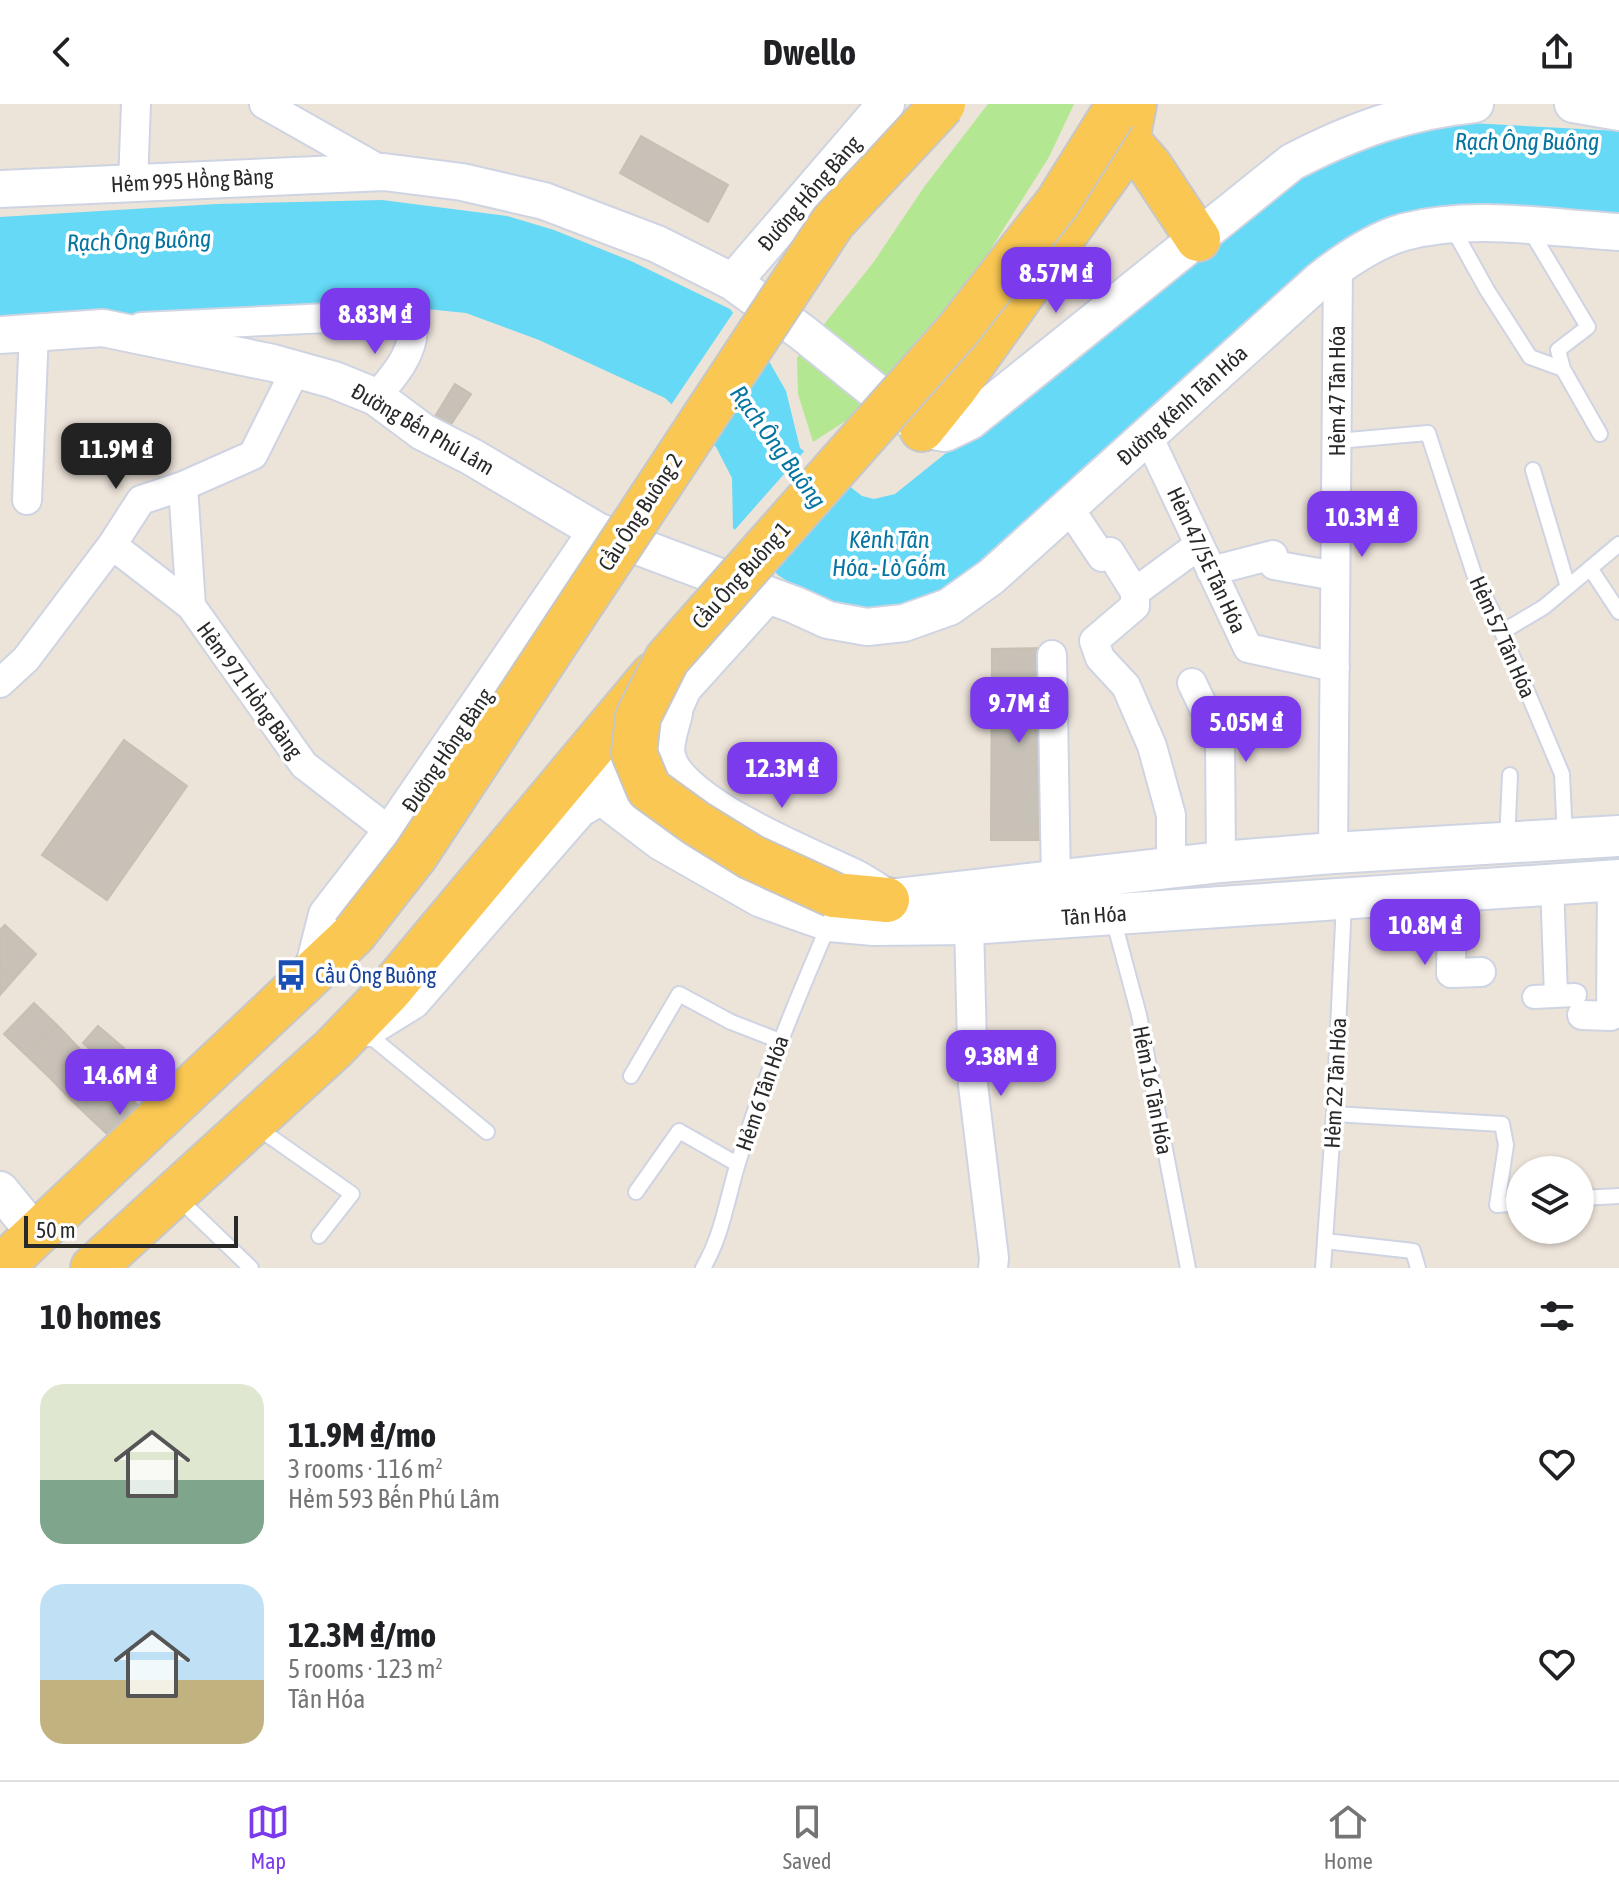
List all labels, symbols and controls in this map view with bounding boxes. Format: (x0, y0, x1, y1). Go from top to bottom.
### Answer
icon: back (40, 30, 84, 74)
icon: share (1535, 30, 1579, 74)
text: Dwello (763, 31, 856, 73)
water label: Rạch Ông Buông (1455, 128, 1599, 155)
street label: Đường Hồng Bàng (752, 130, 866, 256)
street label: Hẻm 995 Hồng Bàng (110, 163, 274, 197)
water label: Rạch Ông Buông (66, 224, 212, 257)
pin: 8.57M ₫ (982, 247, 1130, 315)
text: 8.57M ₫ (1019, 258, 1093, 288)
pin: 8.83M ₫ (301, 288, 449, 356)
text: 8.83M ₫ (338, 299, 412, 329)
street label: Hẻm 47 Tân Hóa (1324, 326, 1350, 456)
street label: Đường Kênh Tân Hóa (1111, 340, 1253, 470)
street label: Đường Bến Phú Lâm (347, 378, 499, 480)
water label: Rạch Ông Buông (725, 380, 832, 513)
pin: 11.9M ₫ (42, 423, 190, 491)
text: 11.9M ₫ (79, 434, 153, 464)
street label: Cầu Ông Buông 2 (592, 448, 688, 576)
street label: Hẻm 47/5E Tân Hóa (1162, 483, 1252, 637)
pin: 10.3M ₫ (1288, 491, 1436, 559)
text: 10.3M ₫ (1325, 502, 1399, 532)
street label: Cầu Ông Buông 1 (686, 516, 796, 634)
water label: Kênh Tân Hóa - Lò Gốm (832, 526, 946, 581)
street label: Hẻm 57 Tân Hóa (1465, 572, 1541, 702)
street label: Hẻm 971 Hồng Bàng (192, 617, 309, 764)
pin: 9.7M ₫ (954, 677, 1084, 745)
street label: Đường Hồng Bàng (396, 683, 498, 817)
text: 9.7M ₫ (988, 688, 1050, 718)
pin: 5.05M ₫ (1172, 696, 1320, 764)
text: 5.05M ₫ (1209, 707, 1283, 737)
pin: 12.3M ₫ (708, 742, 856, 810)
text: 12.3M ₫ (745, 753, 819, 783)
pin: 10.8M ₫ (1351, 899, 1499, 967)
street label: Tân Hóa (1060, 900, 1128, 930)
text: 10.8M ₫ (1388, 910, 1462, 940)
bus stop icon: Cầu Ông Buông (274, 958, 308, 992)
place label: Cầu Ông Buông (315, 962, 437, 988)
street label: Hẻm 22 Tân Hóa (1319, 1017, 1351, 1149)
street label: Hẻm 16 Tân Hóa (1128, 1023, 1178, 1157)
pin: 9.38M ₫ (927, 1030, 1075, 1098)
street label: Hẻm 6 Tân Hóa (730, 1032, 794, 1154)
text: 9.38M ₫ (964, 1041, 1038, 1071)
pin: 14.6M ₫ (46, 1049, 194, 1117)
text: 14.6M ₫ (83, 1060, 157, 1090)
map controls (1506, 1156, 1594, 1244)
button: layers (1506, 1156, 1594, 1244)
scale bar (24, 1212, 238, 1248)
text: 50 m (36, 1217, 76, 1243)
icon: filters (1535, 1294, 1579, 1338)
text: 10 homes (40, 1297, 161, 1336)
text: 11.9M ₫/mo (288, 1415, 436, 1454)
icon: home (104, 1416, 200, 1512)
icon: heart (1535, 1442, 1579, 1486)
text: 3 rooms · 116 m² (288, 1454, 443, 1484)
text: Hẻm 593 Bến Phú Lâm (288, 1484, 500, 1514)
text: 12.3M ₫/mo (288, 1615, 436, 1654)
icon: home (104, 1616, 200, 1712)
icon: heart (1535, 1642, 1579, 1686)
text: 5 rooms · 123 m² (288, 1654, 443, 1684)
text: Tân Hóa (288, 1684, 365, 1714)
tab: Map (246, 1800, 290, 1874)
tab: Saved (783, 1800, 831, 1874)
tab: Home (1324, 1800, 1373, 1874)

